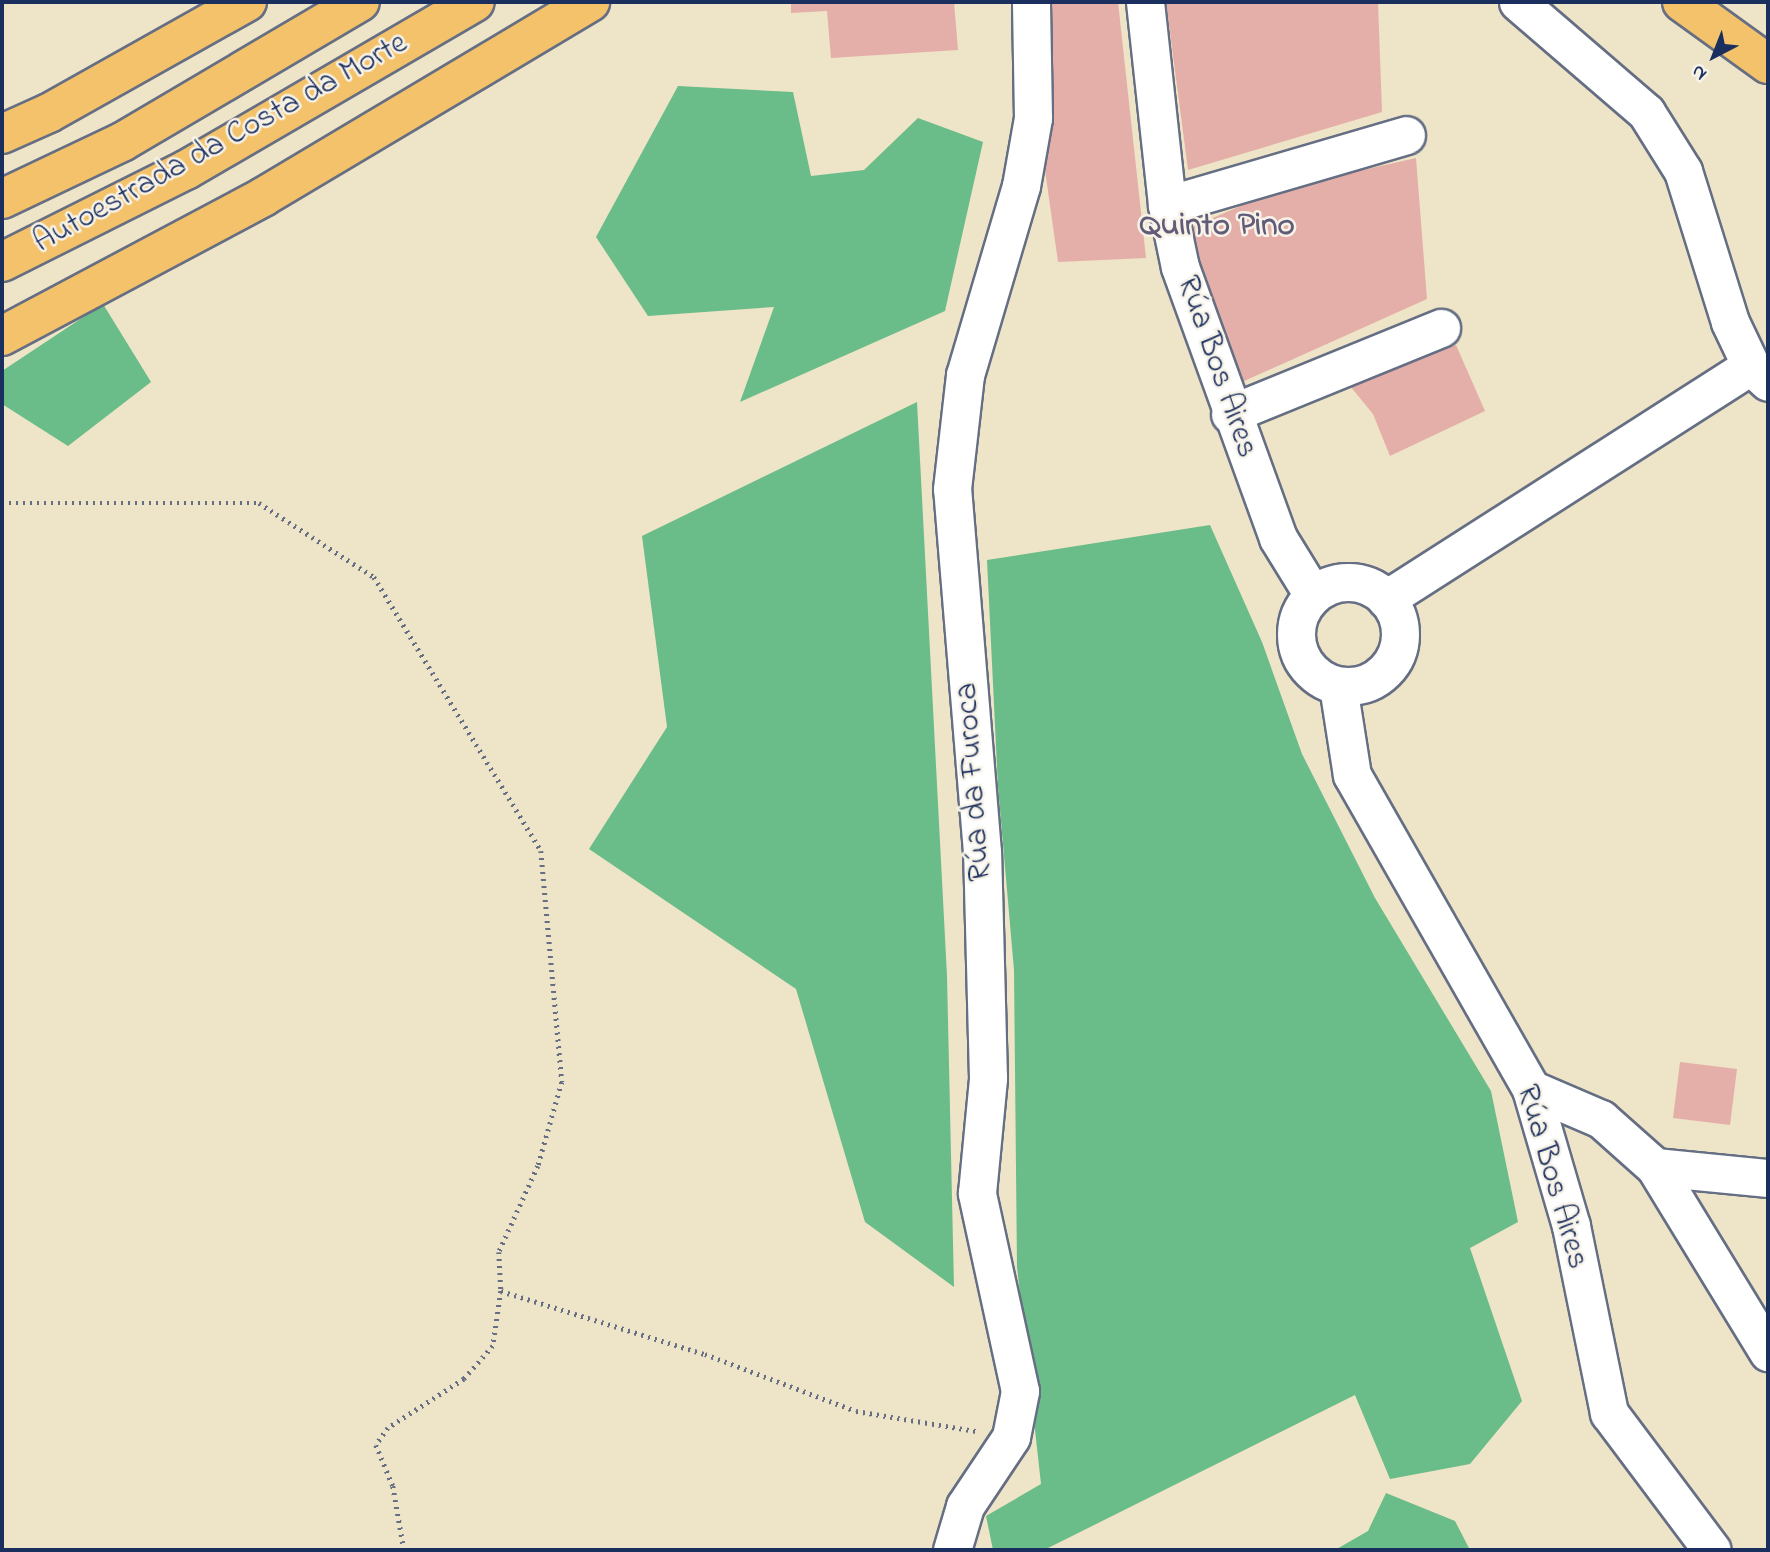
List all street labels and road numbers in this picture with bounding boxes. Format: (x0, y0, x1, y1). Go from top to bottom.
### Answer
street label: Autoestrada da Costa da Morte (27, 25, 415, 263)
street label: Rúa Bos Aires (1167, 271, 1265, 463)
street label: Rúa da Furoca (949, 681, 1001, 883)
street label: Rúa Bos Aires (1506, 1081, 1596, 1273)

